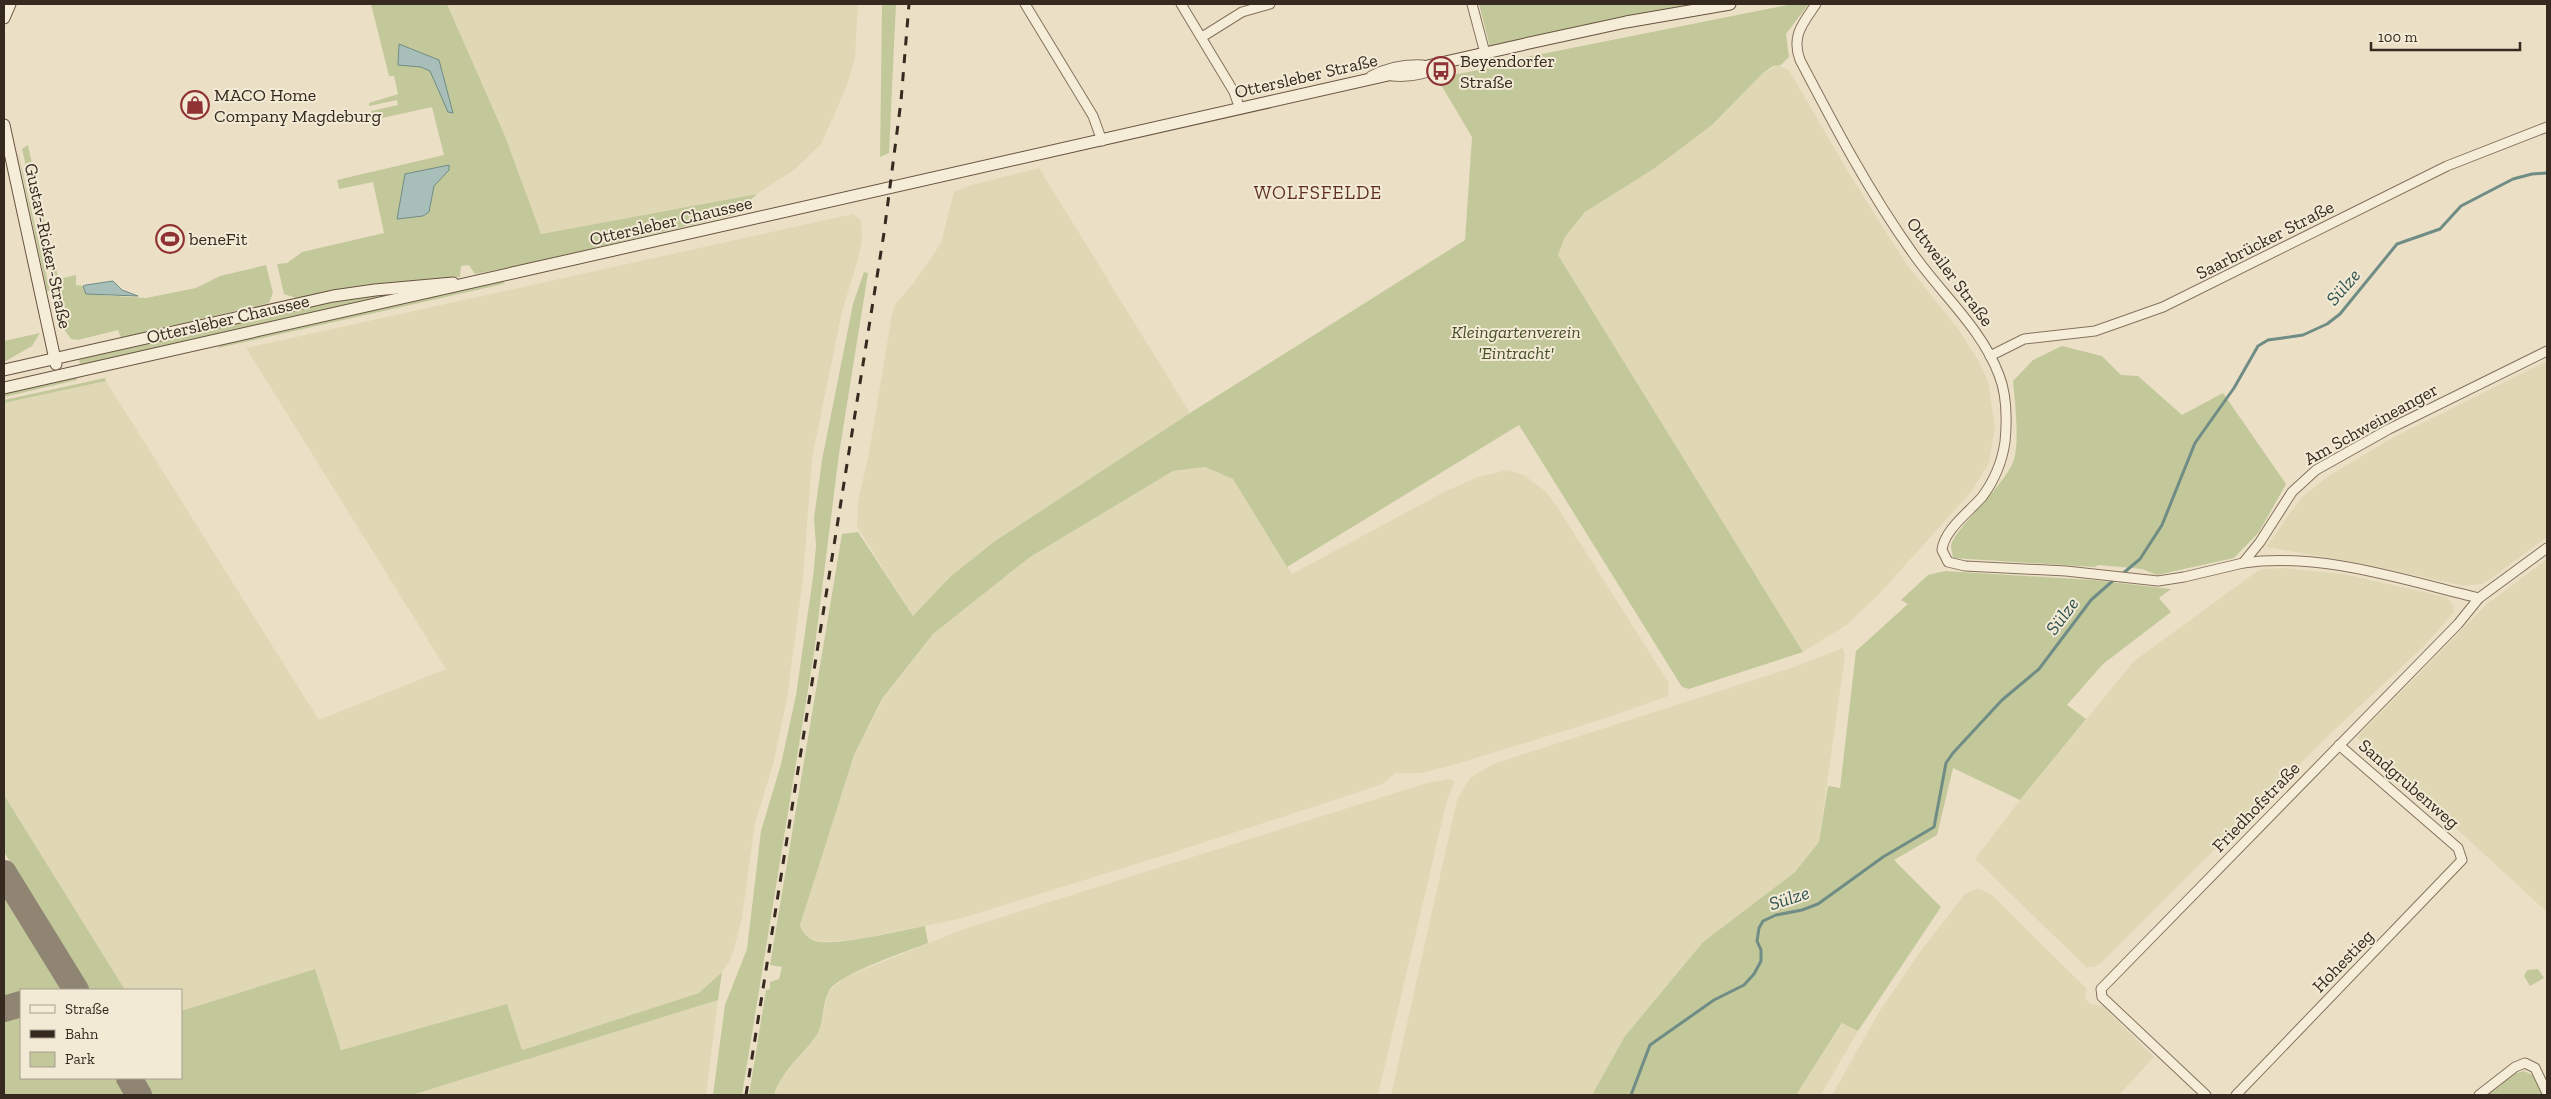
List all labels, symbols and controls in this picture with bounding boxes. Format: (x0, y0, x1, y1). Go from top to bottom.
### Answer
scale bar (2371, 20, 2520, 52)
text: 100 m (2378, 28, 2417, 46)
street label: Ottersleber Straße (1233, 49, 1379, 103)
place label: Beyendorfer Straße (1460, 50, 1555, 93)
bus stop icon: Beyendorfer Straße (1426, 56, 1456, 86)
place label: MACO Home Company Magdeburg (214, 84, 382, 127)
shop icon: MACO Home Company Magdeburg (180, 90, 210, 120)
street label: Gustav-Ricker-Straße (20, 161, 76, 331)
district label: WOLFSFELDE (1254, 181, 1382, 204)
street label: Ottersleber Chaussee (588, 192, 754, 250)
street label: Saarbrücker Straße (2192, 196, 2338, 284)
street label: Ottweiler Straße (1902, 213, 1998, 331)
sports icon: beneFit (155, 224, 185, 254)
place label: beneFit (188, 228, 248, 250)
water label: Sülze (2321, 264, 2365, 310)
street label: Ottersleber Chaussee (145, 290, 311, 348)
park label: Kleingartenverein 'Eintracht' (1451, 321, 1581, 364)
street label: Am Schweineanger (2300, 378, 2442, 470)
water label: Sülze (2040, 593, 2084, 639)
street label: Sandgrubenweg (2354, 734, 2464, 834)
street label: Friedhofstraße (2207, 757, 2305, 857)
water label: Sülze (1766, 881, 1812, 915)
street label: Hohestieg (2308, 925, 2378, 997)
legend (20, 989, 182, 1079)
text: Straße (65, 1000, 109, 1018)
text: Bahn (65, 1025, 99, 1043)
text: Park (65, 1050, 95, 1068)

